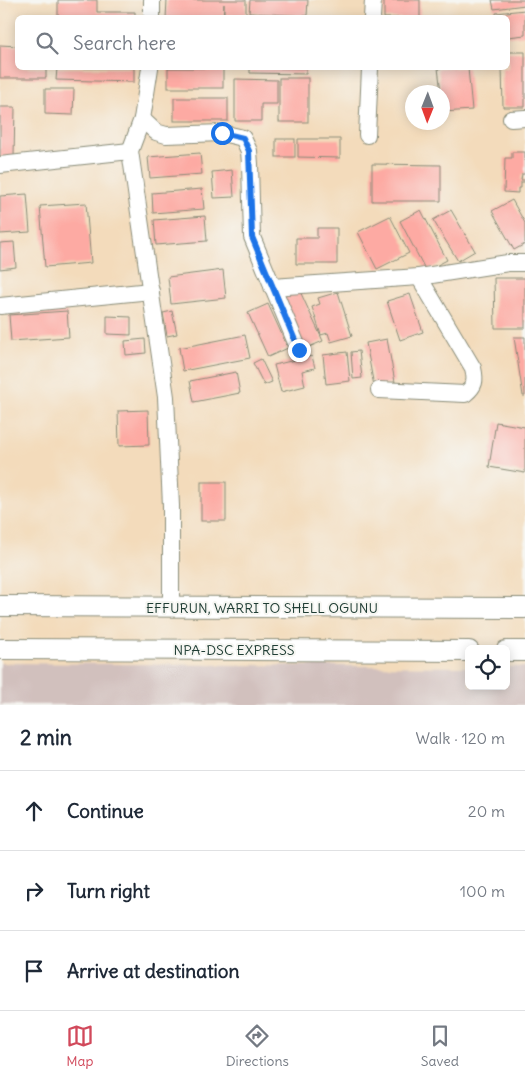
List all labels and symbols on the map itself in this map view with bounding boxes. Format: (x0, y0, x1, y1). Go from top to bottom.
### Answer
north arrow (405, 85, 450, 130)
route start (211, 122, 234, 145)
route end (288, 339, 311, 362)
street label: EFFURUN, WARRI TO SHELL OGUNU (146, 599, 378, 617)
street label: NPA-DSC EXPRESS (174, 641, 295, 659)

